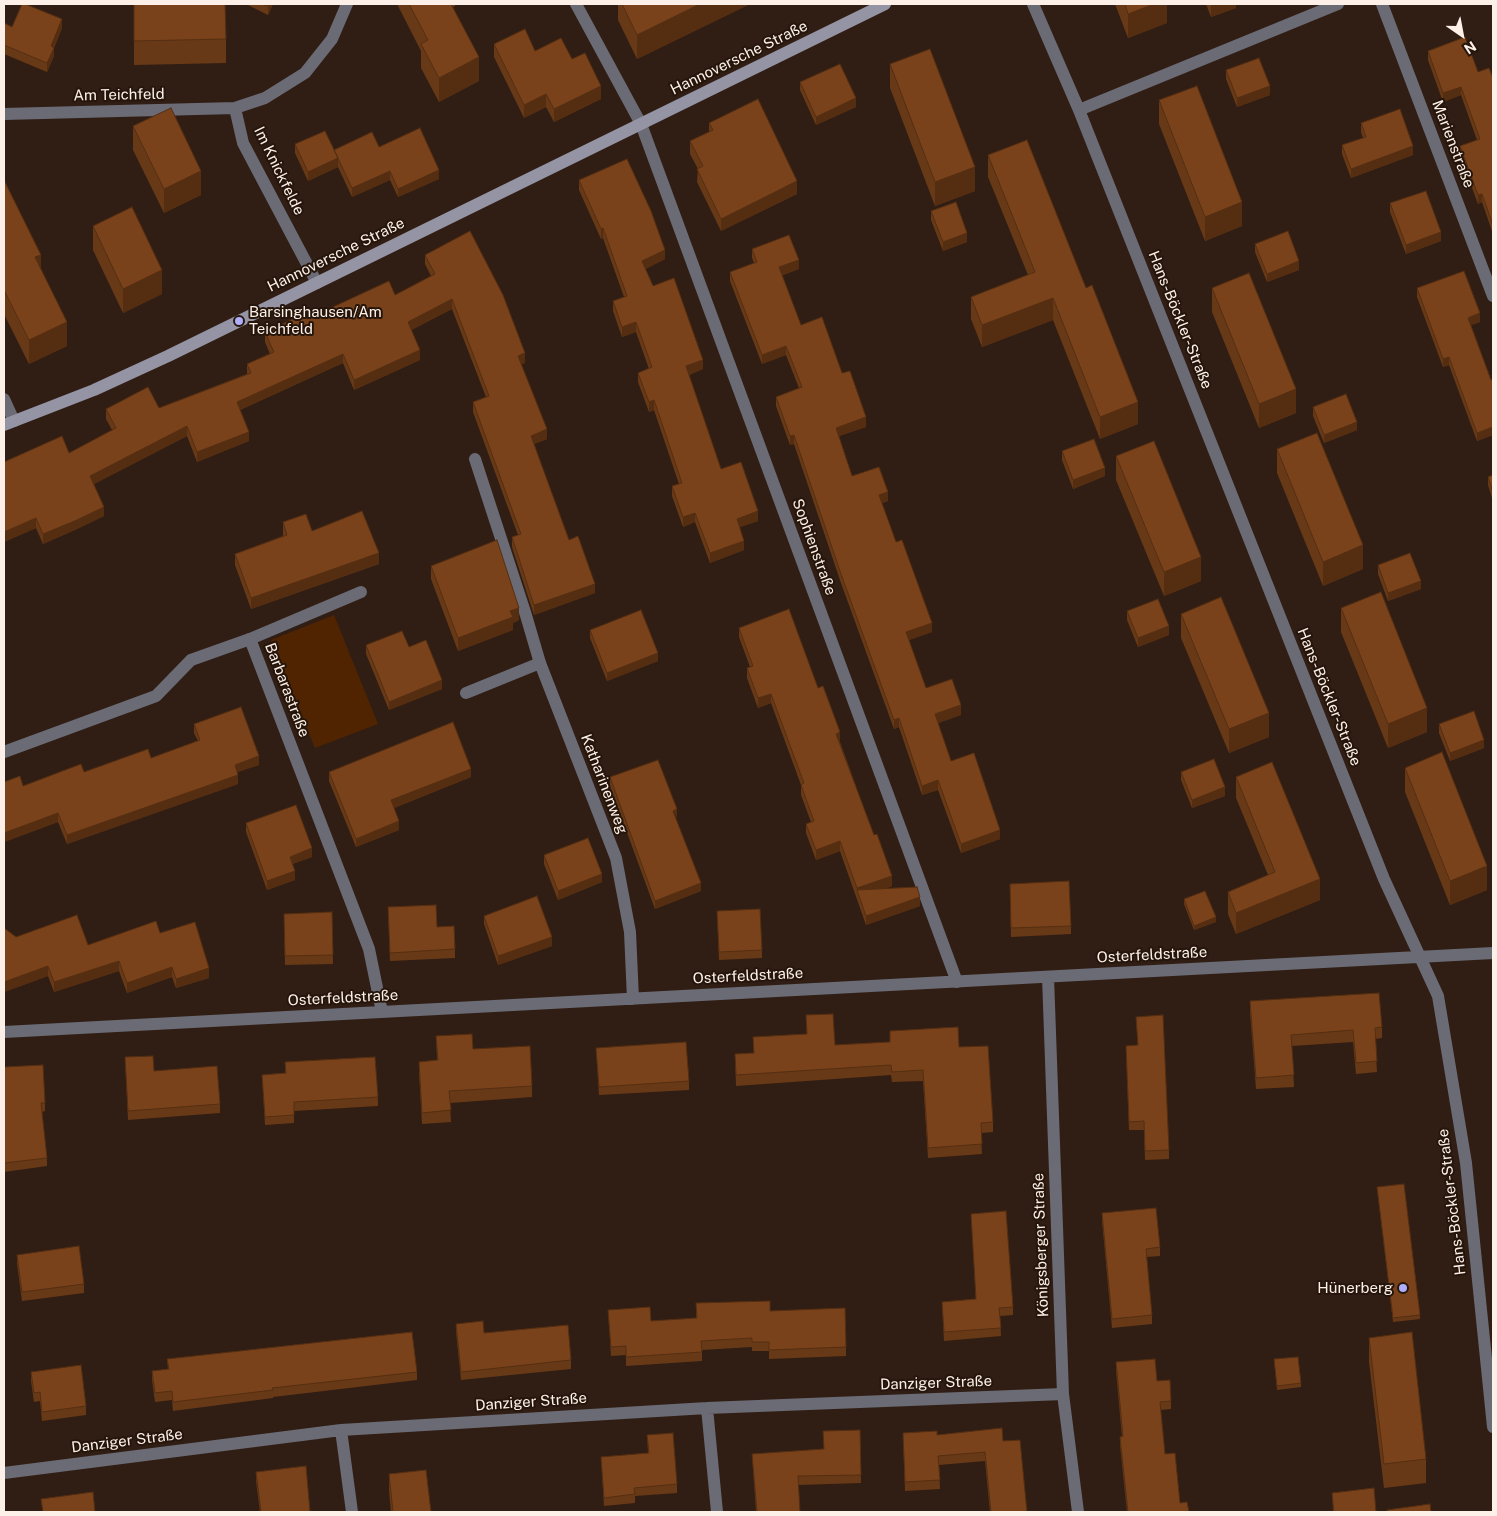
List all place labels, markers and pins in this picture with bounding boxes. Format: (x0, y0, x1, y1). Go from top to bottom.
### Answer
place label: Barsinghausen/Am Teichfeld (249, 303, 382, 338)
marker: Barsinghausen/Am Teichfeld (233, 315, 245, 327)
place label: Hünerberg (1317, 1279, 1393, 1297)
marker: Hünerberg (1397, 1282, 1409, 1294)

